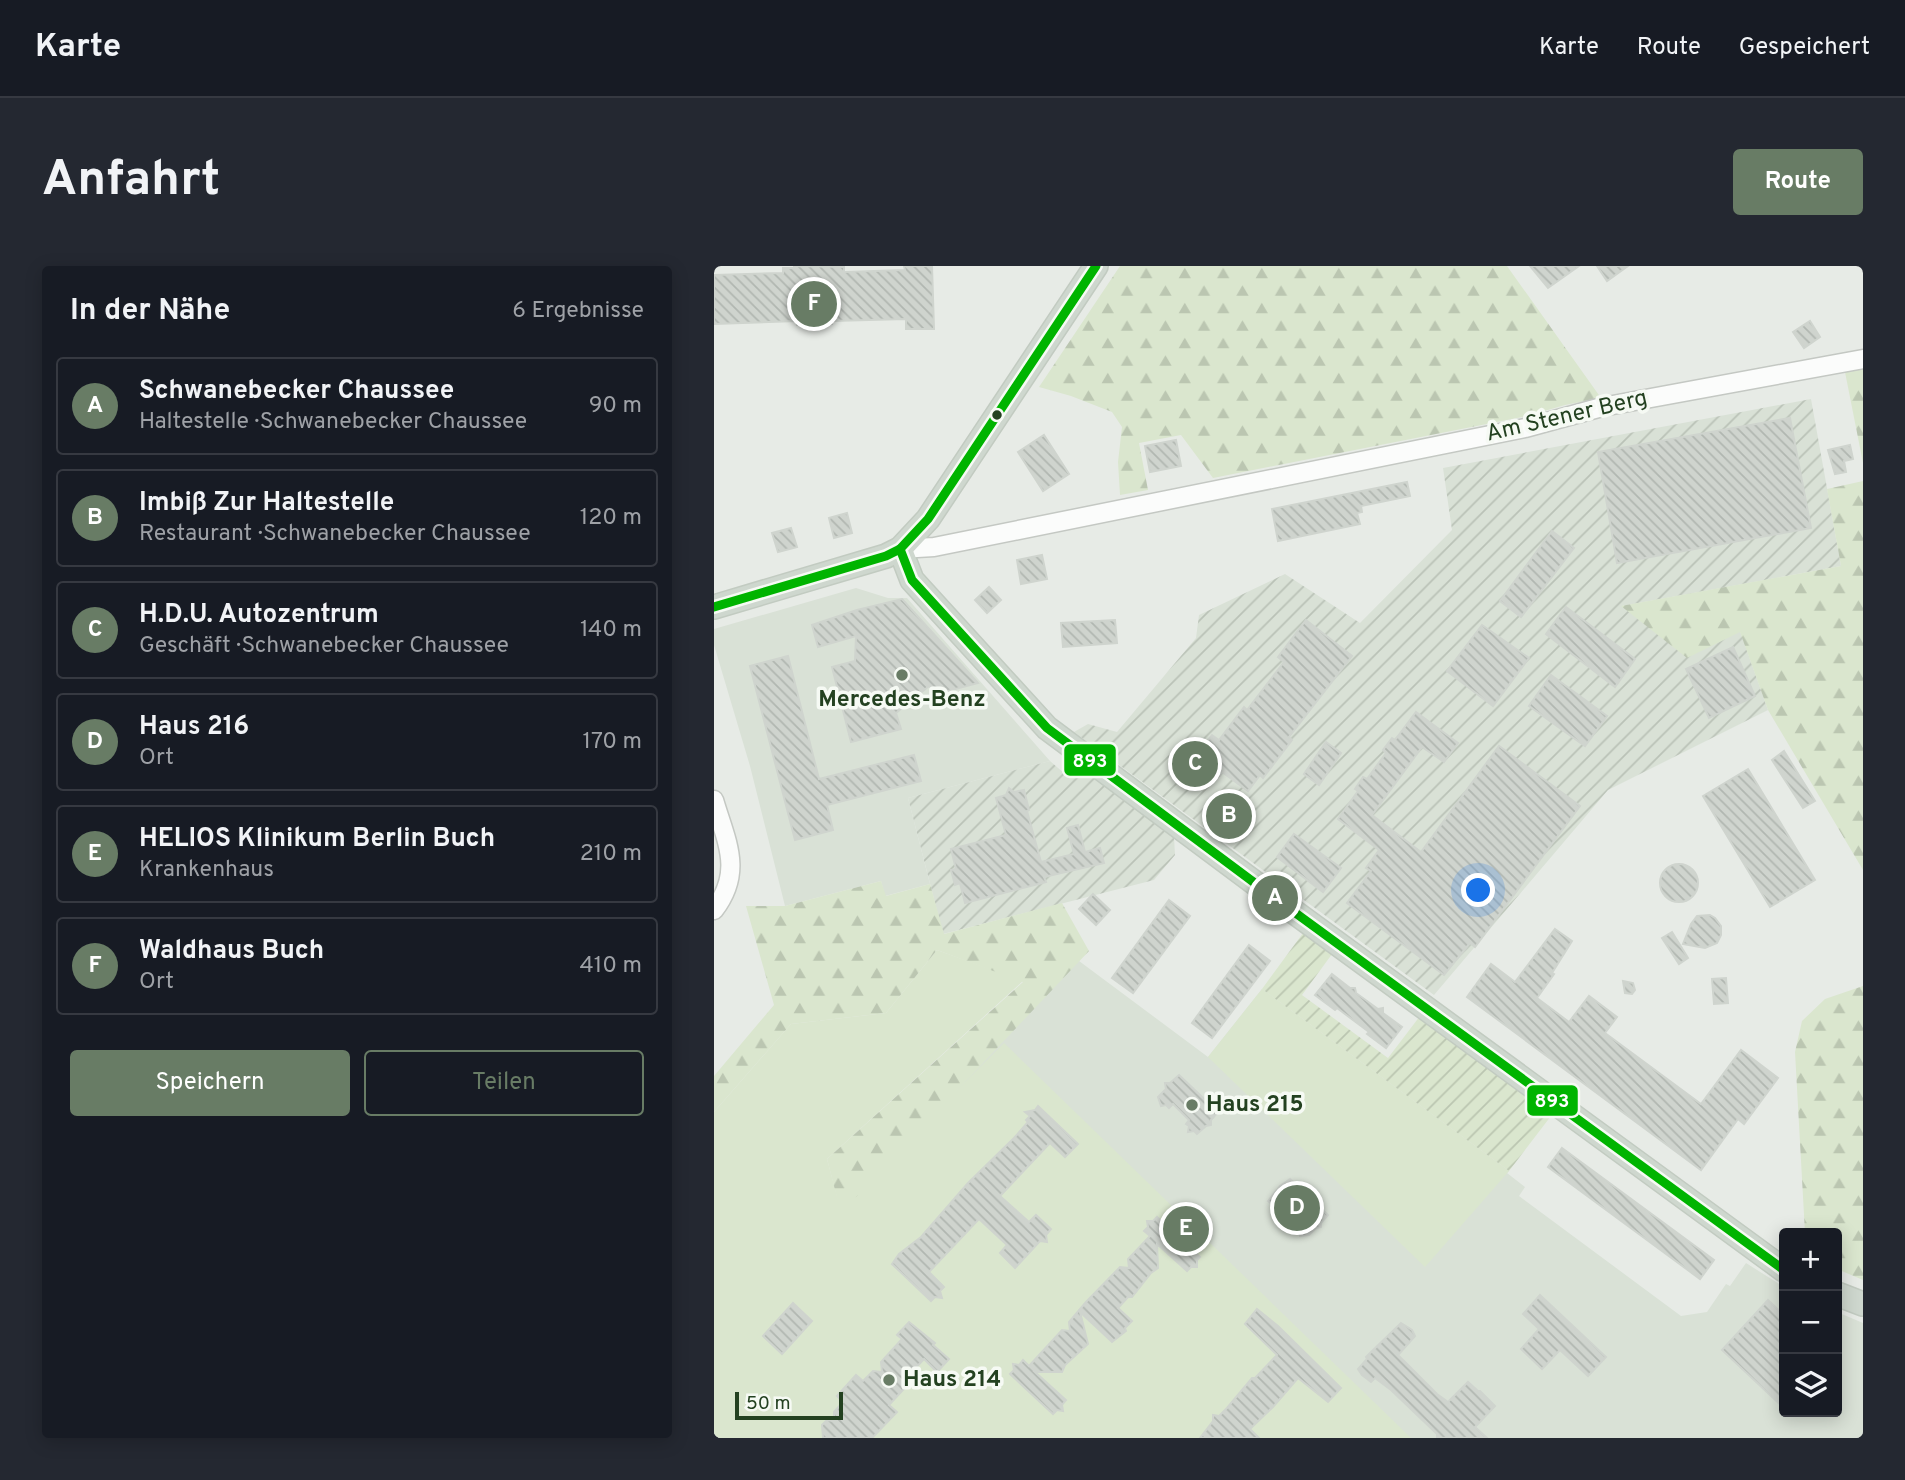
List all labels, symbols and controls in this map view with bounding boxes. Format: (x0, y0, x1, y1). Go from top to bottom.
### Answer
text: Karte (35, 27, 121, 69)
text: Karte (1539, 33, 1599, 63)
text: Route (1637, 33, 1701, 63)
text: Gespeichert (1739, 33, 1870, 63)
button: Route (1733, 149, 1863, 215)
text: Anfahrt (42, 151, 220, 213)
pin: F (791, 278, 837, 330)
text: In der Nähe (70, 293, 230, 330)
text: 6 Ergebnisse (512, 297, 644, 326)
text: Schwanebecker Chaussee (139, 375, 454, 408)
street label: Am Stener Berg (1484, 384, 1650, 450)
text: A (87, 392, 103, 421)
text: 90 m (589, 392, 642, 421)
text: Haltestelle · Schwanebecker Chaussee (139, 408, 527, 437)
unlabelled marker (990, 408, 1004, 422)
text: Imbiß Zur Haltestelle (139, 487, 394, 520)
text: B (87, 504, 103, 533)
text: 120 m (580, 504, 642, 533)
text: Restaurant · Schwanebecker Chaussee (139, 520, 531, 549)
text: H.D.U. Autozentrum (139, 599, 379, 632)
text: C (88, 616, 102, 645)
text: 140 m (580, 616, 642, 645)
text: Geschäft · Schwanebecker Chaussee (139, 632, 509, 661)
marker: Mercedes-Benz (894, 667, 910, 683)
place label: Mercedes-Benz (818, 686, 986, 715)
text: Haus 216 (139, 711, 249, 744)
text: D (87, 728, 103, 757)
text: 170 m (583, 728, 642, 757)
pin: C (1172, 738, 1218, 790)
line badge: 893 (1063, 743, 1117, 777)
text: Ort (139, 744, 174, 773)
text: 893 (1073, 750, 1108, 774)
pin: B (1206, 790, 1252, 842)
text: HELIOS Klinikum Berlin Buch (139, 823, 495, 856)
text: E (88, 840, 102, 869)
text: 210 m (580, 840, 642, 869)
text: Krankenhaus (139, 856, 274, 885)
pin: A (1252, 872, 1298, 924)
your location (1461, 873, 1495, 907)
text: Waldhaus Buch (139, 935, 324, 968)
text: F (88, 952, 102, 981)
text: 410 m (579, 952, 642, 981)
text: Ort (139, 968, 174, 997)
button: Speichern (70, 1050, 350, 1116)
button: Teilen (364, 1050, 644, 1116)
line badge: 893 (1526, 1084, 1579, 1117)
text: 893 (1535, 1090, 1570, 1114)
place label: Haus 215 (1206, 1091, 1303, 1120)
marker: Haus 215 (1184, 1097, 1200, 1113)
pin: D (1274, 1182, 1320, 1234)
pin: E (1163, 1203, 1209, 1255)
map controls (1779, 1228, 1842, 1417)
button: + (1779, 1228, 1842, 1291)
button: − (1779, 1291, 1842, 1354)
button: layers (1779, 1354, 1842, 1417)
place label: Haus 214 (903, 1366, 1001, 1395)
marker: Haus 214 (881, 1372, 897, 1388)
scale bar (735, 1389, 844, 1421)
text: 50 m (746, 1392, 791, 1416)

